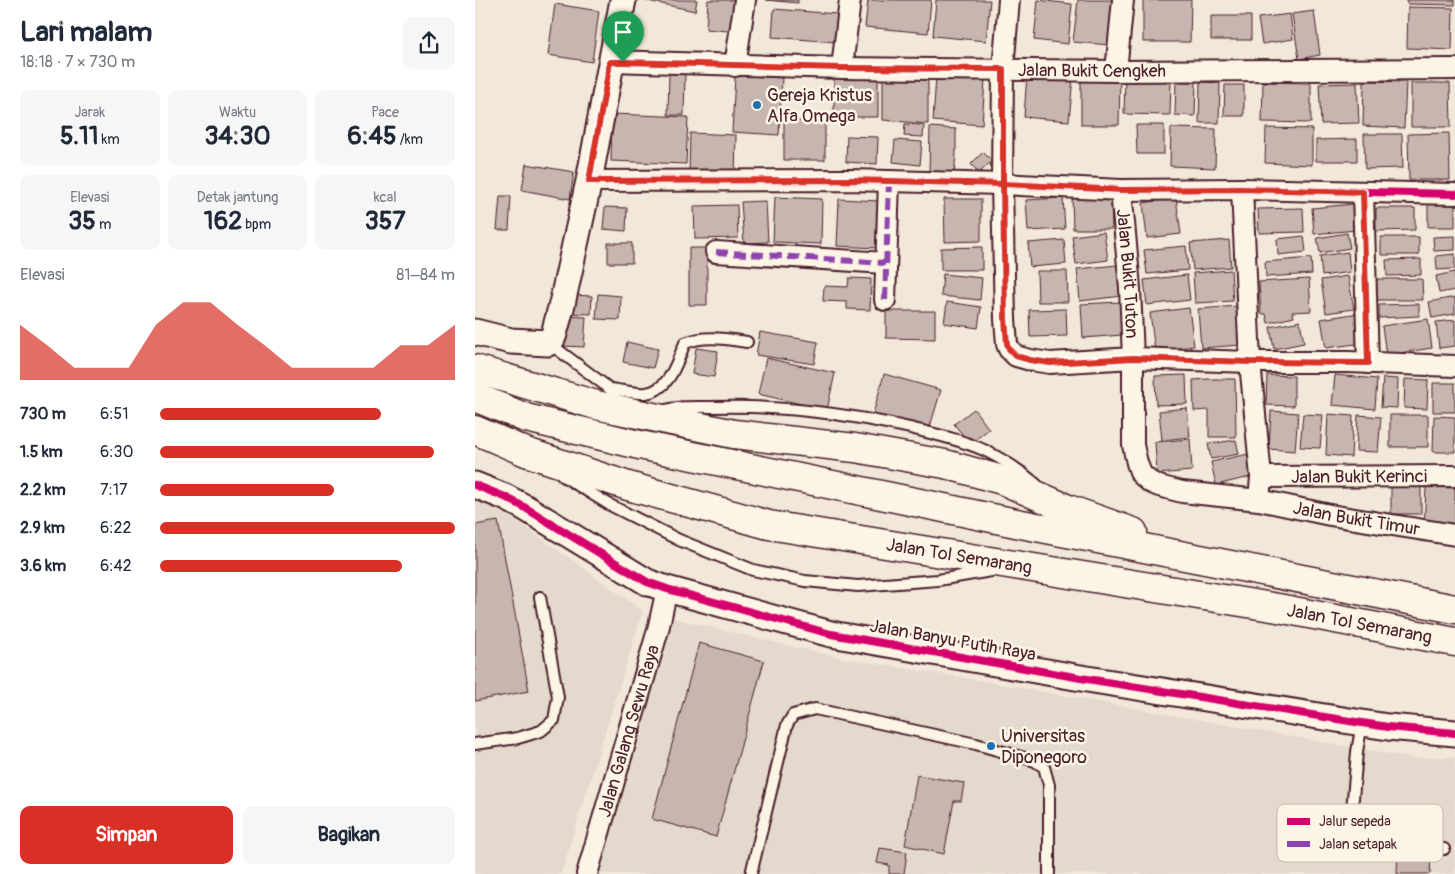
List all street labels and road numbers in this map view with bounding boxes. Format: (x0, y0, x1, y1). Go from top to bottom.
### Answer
street label: Jalan Bukit Cengkeh (1018, 59, 1166, 83)
street label: Jalan Bukit Tuton (1111, 208, 1143, 339)
street label: Jalan Bukit Kerinci (1291, 465, 1427, 489)
street label: Jalan Bukit Timur (1291, 496, 1422, 541)
street label: Jalan Tol Semarang (884, 533, 1034, 580)
street label: Jalan Tol Semarang (1285, 599, 1434, 649)
street label: Jalan Banyu Putih Raya (868, 615, 1038, 666)
street label: Jalan Galang Sewu Raya (593, 642, 665, 820)

